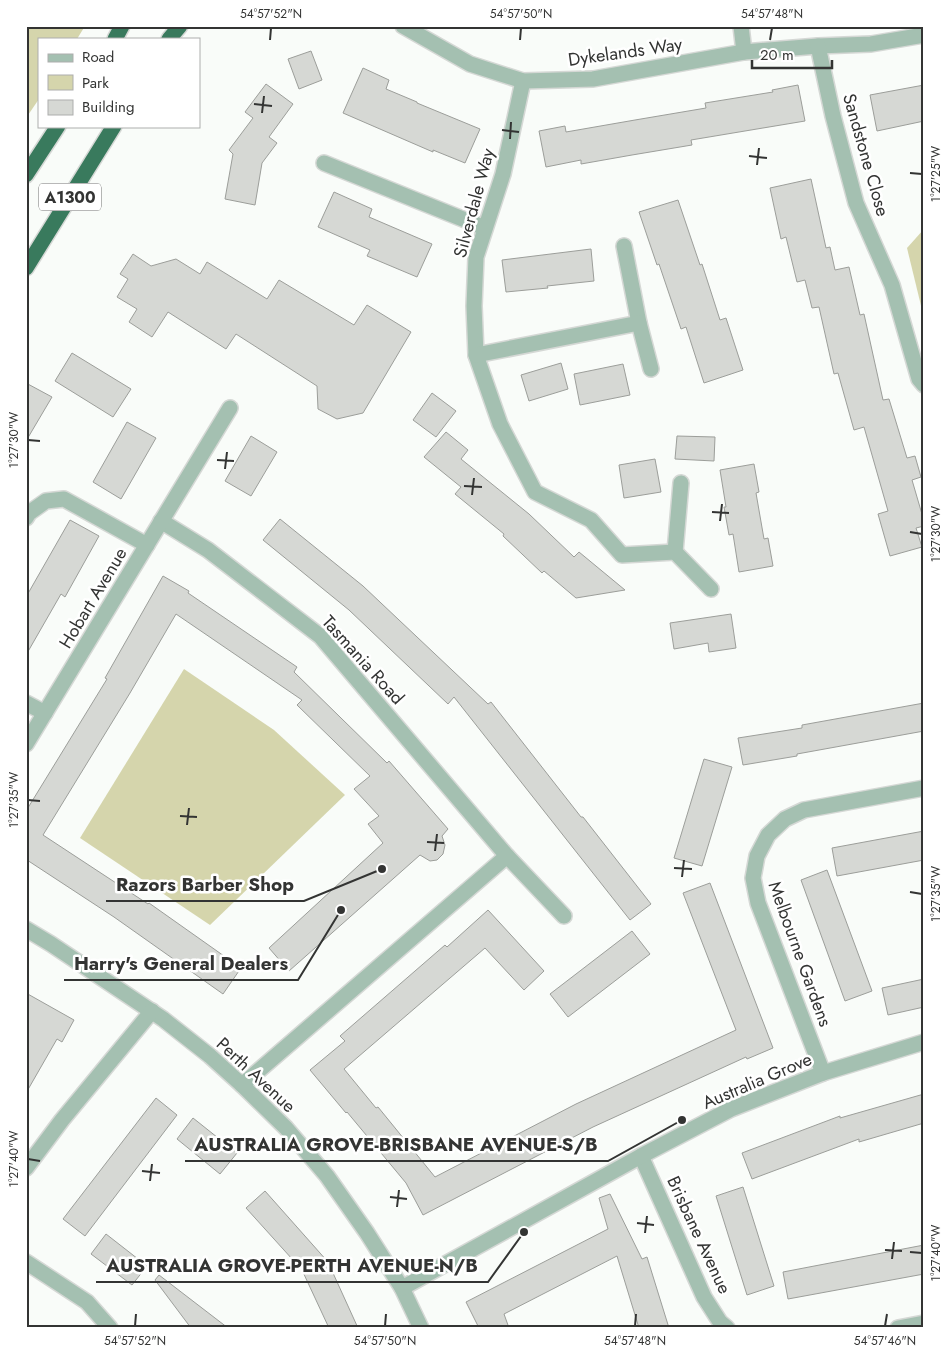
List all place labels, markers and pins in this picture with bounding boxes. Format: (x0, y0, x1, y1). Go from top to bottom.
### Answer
callout: Razors Barber Shop (106, 867, 304, 901)
callout: Harry's General Dealers (64, 946, 298, 980)
callout: AUSTRALIA GROVE-BRISBANE AVENUE-S/B (185, 1127, 608, 1161)
callout: AUSTRALIA GROVE-PERTH AVENUE-N/B (96, 1248, 488, 1282)

